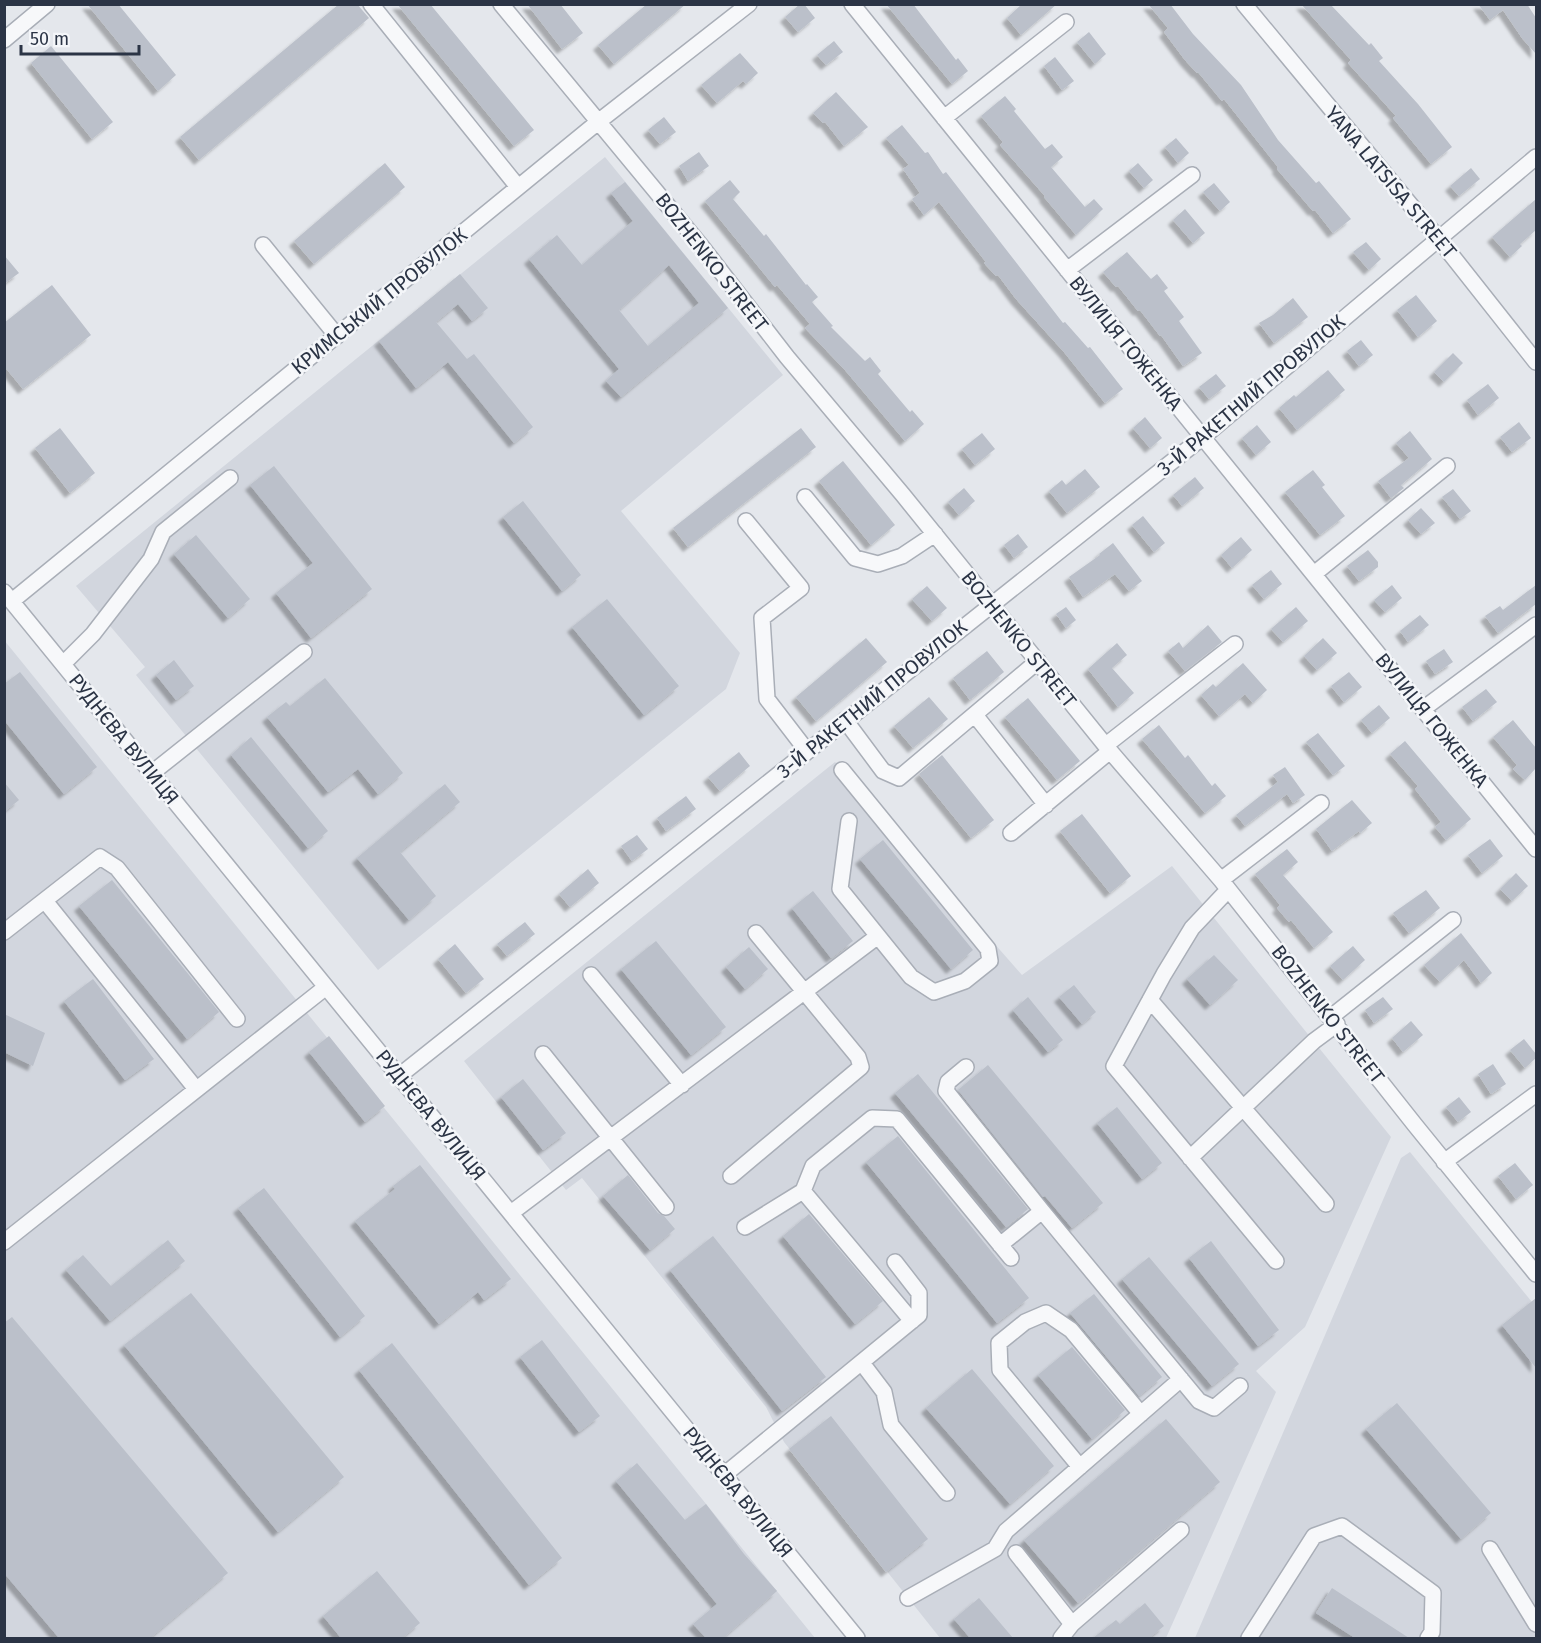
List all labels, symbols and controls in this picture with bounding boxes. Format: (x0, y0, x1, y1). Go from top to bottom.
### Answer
scale bar (21, 18, 140, 56)
text: 50 m (30, 28, 69, 50)
street label: YANA LATSISA STREET (1320, 101, 1462, 263)
street label: BOZHENKO STREET (650, 188, 774, 337)
street label: КРИМСЬКИЙ ПРОВУЛОК (286, 223, 472, 379)
street label: ВУЛИЦЯ ГОЖЕНКА (1064, 271, 1188, 415)
street label: 3-Й РАКЕТНИЙ ПРОВУЛОК (1152, 309, 1350, 481)
street label: BOZHENKO STREET (956, 566, 1082, 713)
street label: 3-Й РАКЕТНИЙ ПРОВУЛОК (772, 615, 972, 783)
street label: ВУЛИЦЯ ГОЖЕНКА (1370, 648, 1494, 792)
street label: РУДНЄВА ВУЛИЦЯ (64, 669, 184, 809)
street label: BOZHENKO STREET (1266, 940, 1390, 1089)
street label: РУДНЄВА ВУЛИЦЯ (371, 1045, 491, 1185)
street label: РУДНЄВА ВУЛИЦЯ (678, 1422, 798, 1562)

